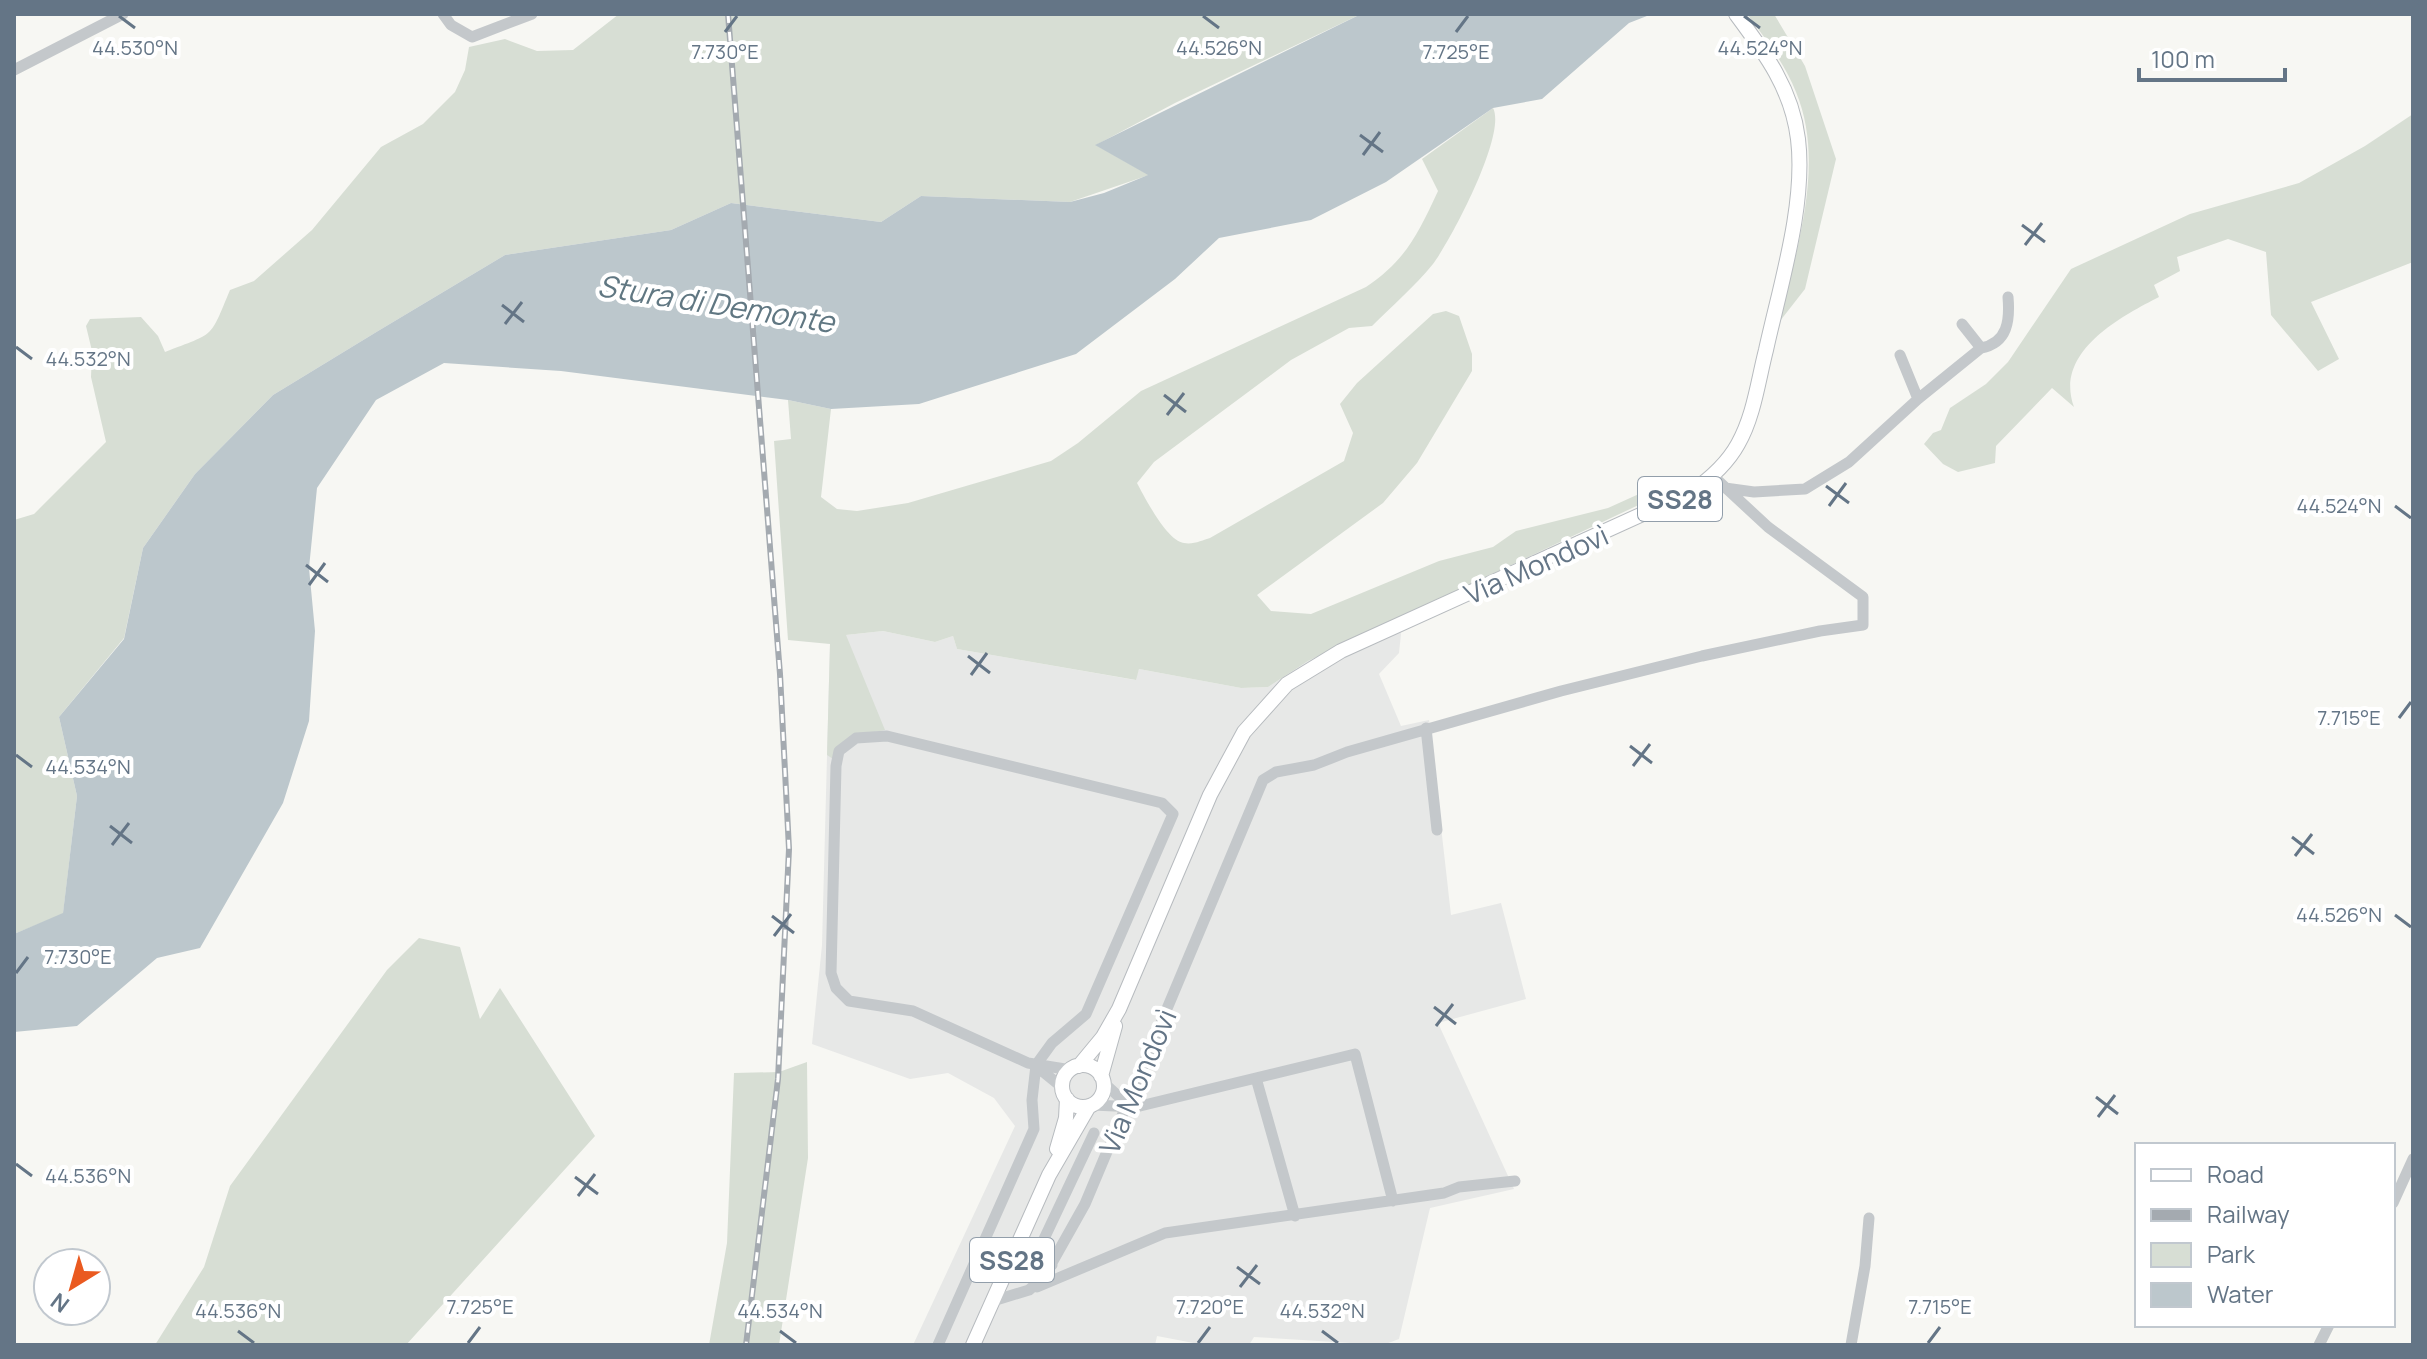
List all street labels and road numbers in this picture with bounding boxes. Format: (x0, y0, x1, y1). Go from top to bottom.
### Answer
road number: SS28 (1638, 477, 1722, 521)
street label: Via Mondovì (1458, 515, 1614, 613)
street label: Via Mondovì (1089, 1003, 1185, 1159)
road number: SS28 (970, 1238, 1054, 1282)

